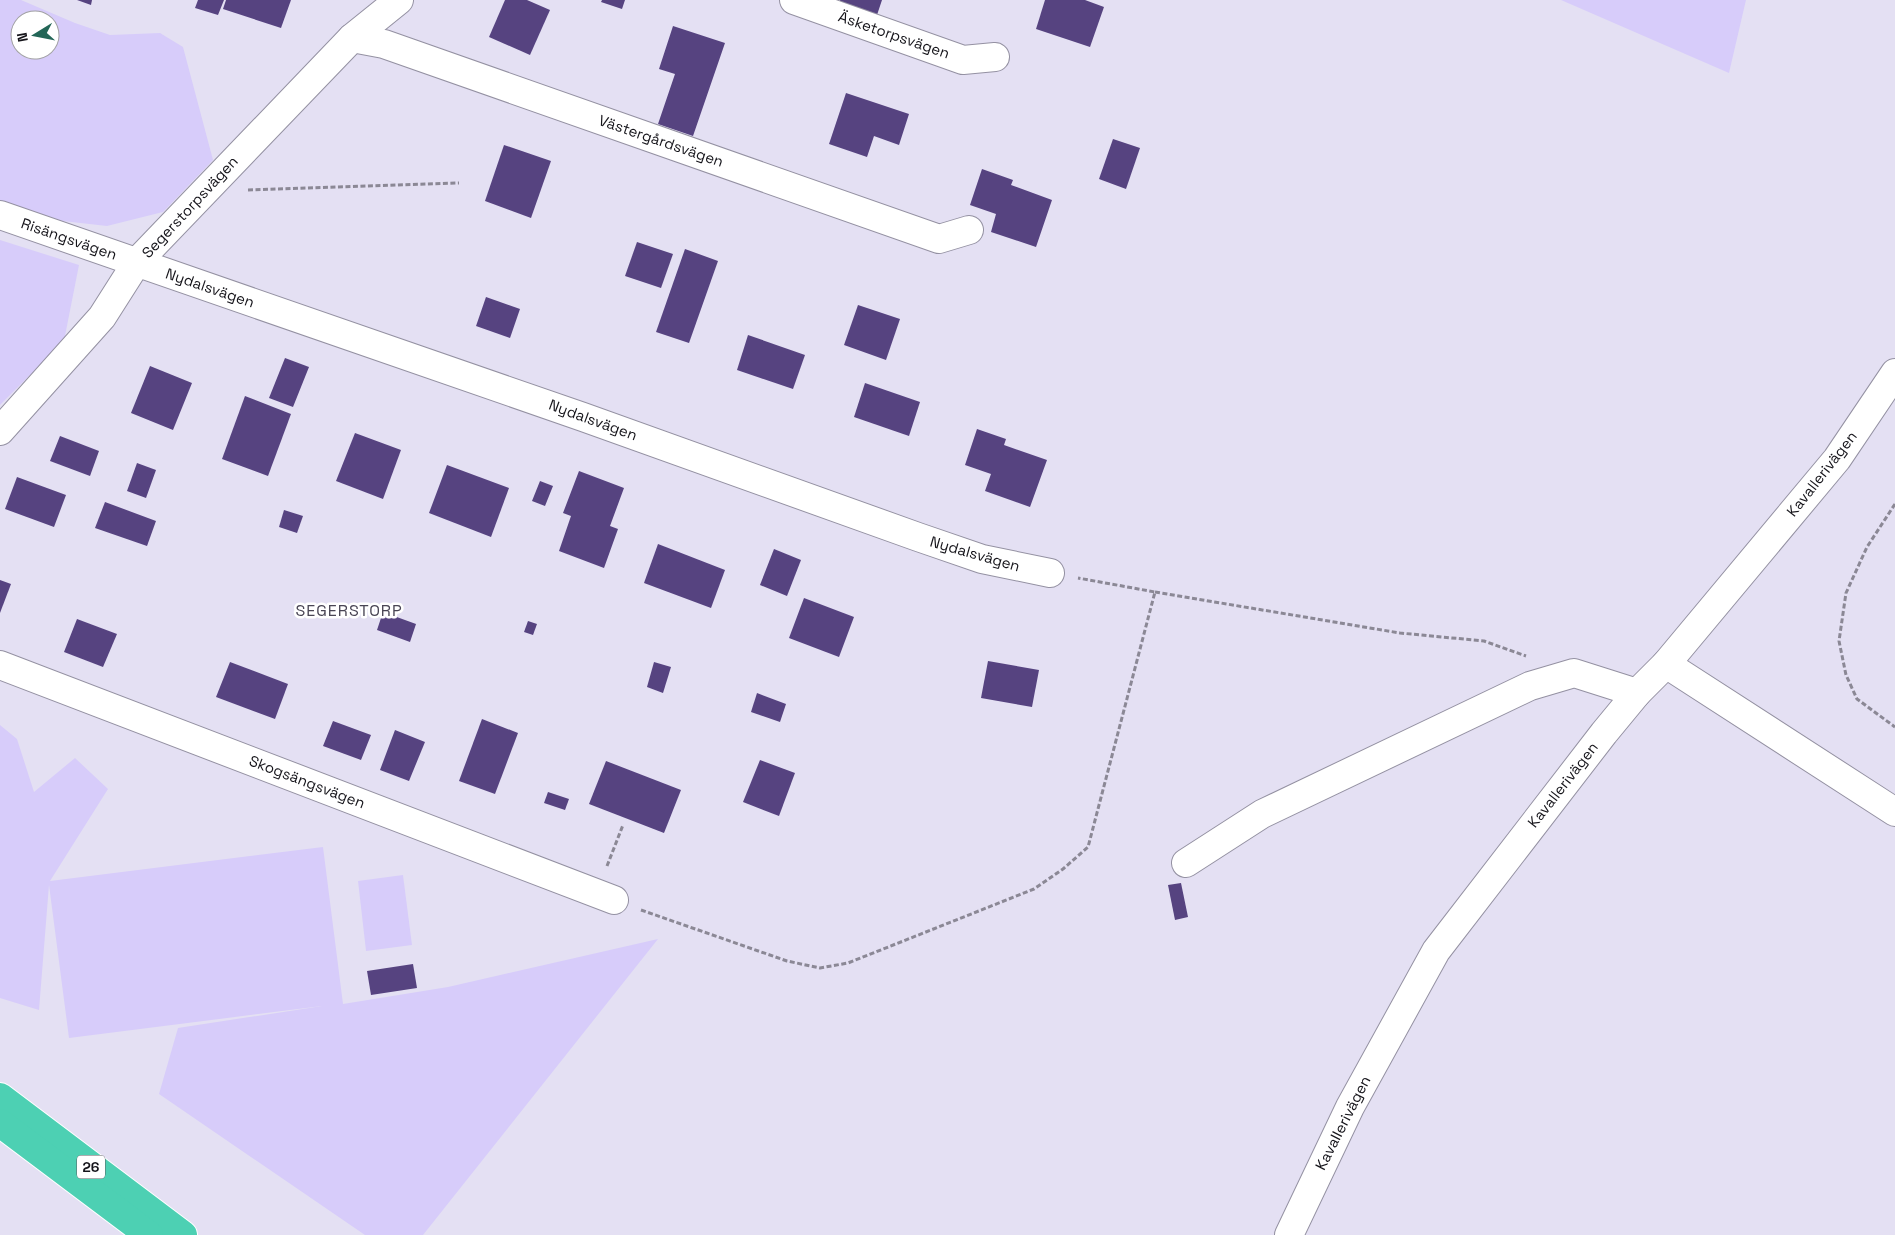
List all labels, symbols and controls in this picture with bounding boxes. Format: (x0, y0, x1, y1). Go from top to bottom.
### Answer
street label: Äsketorpsvägen (836, 7, 952, 62)
north arrow (10, 10, 60, 60)
text: N (13, 31, 32, 43)
street label: Västergårdsvägen (596, 110, 726, 171)
street label: Segerstorpsvägen (137, 152, 242, 262)
street label: Risängsvägen (19, 213, 120, 264)
street label: Nydalsvägen (163, 263, 257, 312)
street label: Nydalsvägen (546, 395, 640, 444)
street label: Kavallerivägen (1782, 427, 1861, 520)
street label: Nydalsvägen (928, 532, 1022, 575)
district label: SEGERSTORP (295, 600, 403, 621)
street label: Kavallerivägen (1523, 738, 1602, 831)
street label: Skogsängsvägen (247, 751, 368, 812)
street label: Kavallerivägen (1311, 1072, 1374, 1173)
road number: 26 (77, 1156, 105, 1178)

